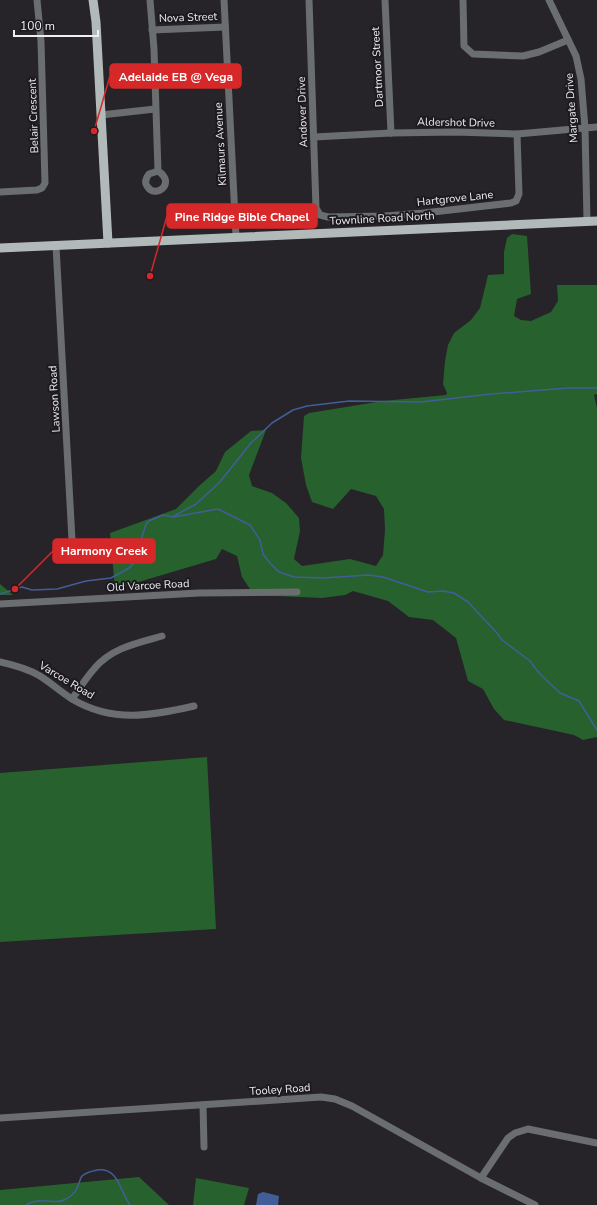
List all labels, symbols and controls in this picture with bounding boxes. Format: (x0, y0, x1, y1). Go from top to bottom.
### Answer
street label: Nova Street (159, 9, 218, 26)
scale bar (14, 12, 98, 38)
text: 100 m (20, 18, 55, 34)
street label: Dartmoor Street (368, 26, 387, 108)
callout: Adelaide EB @ Vega (110, 64, 241, 88)
text: Adelaide EB @ Vega (119, 69, 233, 85)
street label: Margate Drive (562, 72, 581, 143)
street label: Andover Drive (294, 76, 311, 148)
street label: Belair Crescent (25, 78, 42, 154)
street label: Kilmaurs Avenue (211, 102, 230, 186)
street label: Aldershot Drive (417, 114, 495, 131)
street label: Hartgrove Lane (416, 187, 494, 210)
callout: Pine Ridge Bible Chapel (167, 204, 317, 228)
street label: Townline Road North (329, 208, 435, 229)
text: Pine Ridge Bible Chapel (175, 209, 309, 225)
street label: Lawson Road (45, 365, 64, 433)
callout: Harmony Creek (53, 539, 155, 563)
text: Harmony Creek (61, 543, 148, 559)
street label: Old Varcoe Road (106, 576, 190, 595)
street label: Varcoe Road (35, 658, 97, 703)
street label: Tooley Road (249, 1080, 311, 1099)

